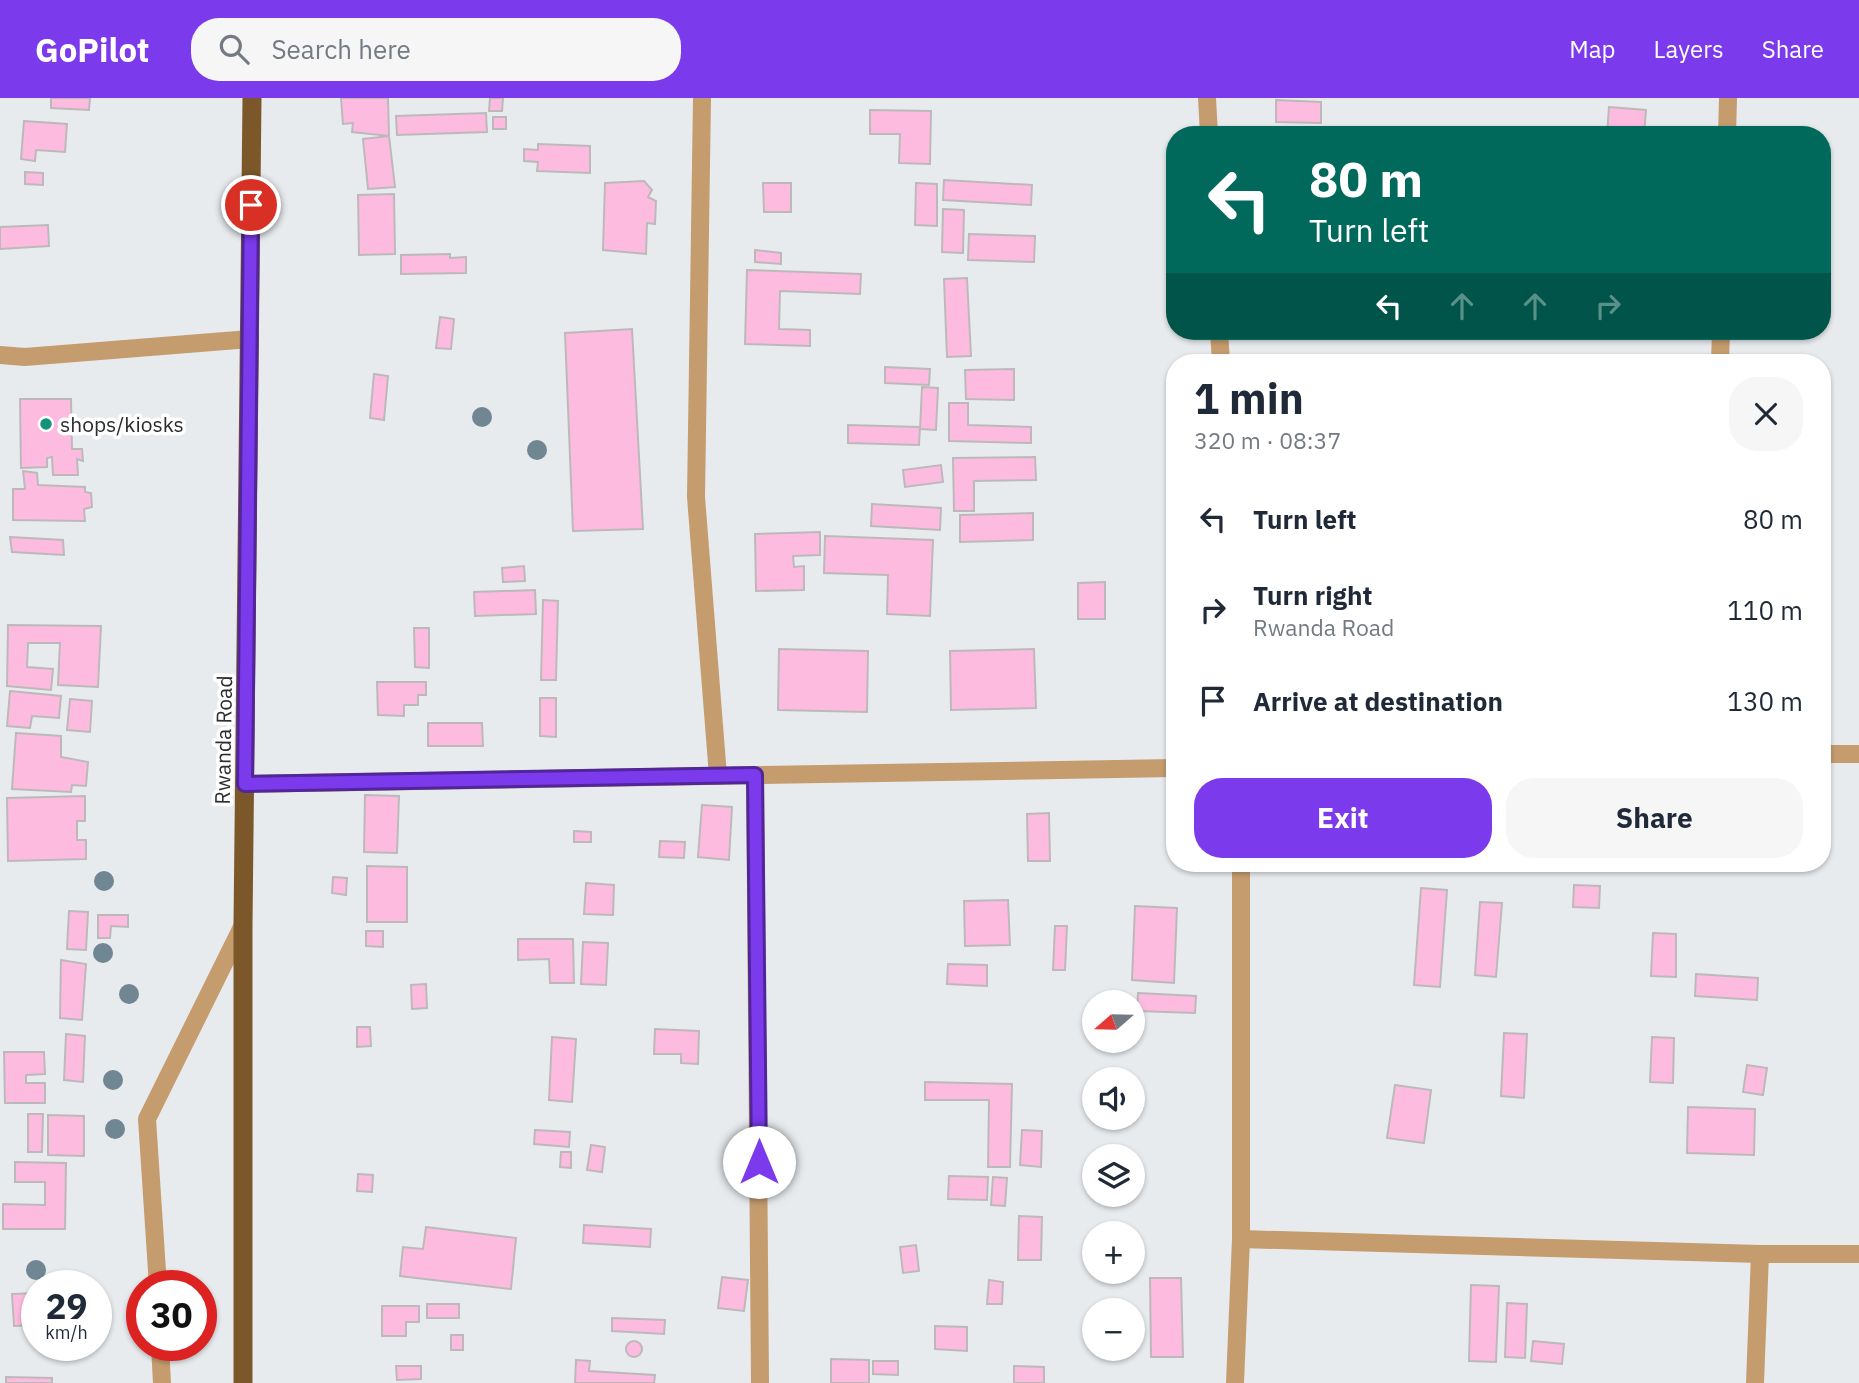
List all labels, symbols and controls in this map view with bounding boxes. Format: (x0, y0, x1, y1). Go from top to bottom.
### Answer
search box (191, 18, 681, 81)
text: GoPilot (35, 28, 149, 71)
icon: search (215, 30, 253, 68)
text: Search here (271, 32, 411, 66)
text: Map (1569, 33, 1616, 65)
text: Layers (1654, 33, 1724, 65)
text: Share (1762, 33, 1824, 65)
text: 80 m (1309, 147, 1423, 210)
icon: left (1194, 154, 1285, 245)
pin (221, 175, 281, 235)
icon: arrive (232, 186, 270, 224)
text: Turn left (1309, 209, 1429, 251)
icon: left (1370, 287, 1408, 325)
icon: ahead (1443, 287, 1481, 325)
icon: ahead (1516, 287, 1554, 325)
icon: right (1589, 287, 1627, 325)
text: 1 min (1194, 371, 1304, 426)
button: close (1729, 377, 1803, 451)
place label: shops/kiosks (60, 410, 184, 438)
marker: shops/kiosks (38, 416, 54, 432)
text: 320 m · 08:37 (1194, 425, 1341, 455)
icon: left (1194, 500, 1232, 538)
text: Turn left (1253, 502, 1356, 536)
text: 80 m (1743, 502, 1803, 536)
text: Turn right (1253, 578, 1372, 612)
icon: right (1194, 591, 1232, 629)
text: 110 m (1727, 593, 1803, 627)
text: Rwanda Road (1253, 612, 1394, 642)
street label: Rwanda Road (208, 675, 238, 805)
icon: arrive (1194, 682, 1232, 720)
text: Arrive at destination (1253, 684, 1503, 718)
text: 130 m (1727, 684, 1803, 718)
button: Exit (1194, 778, 1492, 858)
button: Share (1506, 778, 1803, 858)
north arrow (1082, 990, 1144, 1054)
map controls (1082, 990, 1145, 1361)
button: sound (1082, 1067, 1145, 1130)
position arrow (722, 1125, 796, 1199)
button: layers (1082, 1144, 1145, 1207)
button: + (1082, 1221, 1145, 1284)
speed limit sign: 30 (126, 1270, 217, 1361)
text: 29 (45, 1283, 88, 1329)
button: − (1082, 1298, 1145, 1361)
text: km/h (45, 1321, 88, 1344)

